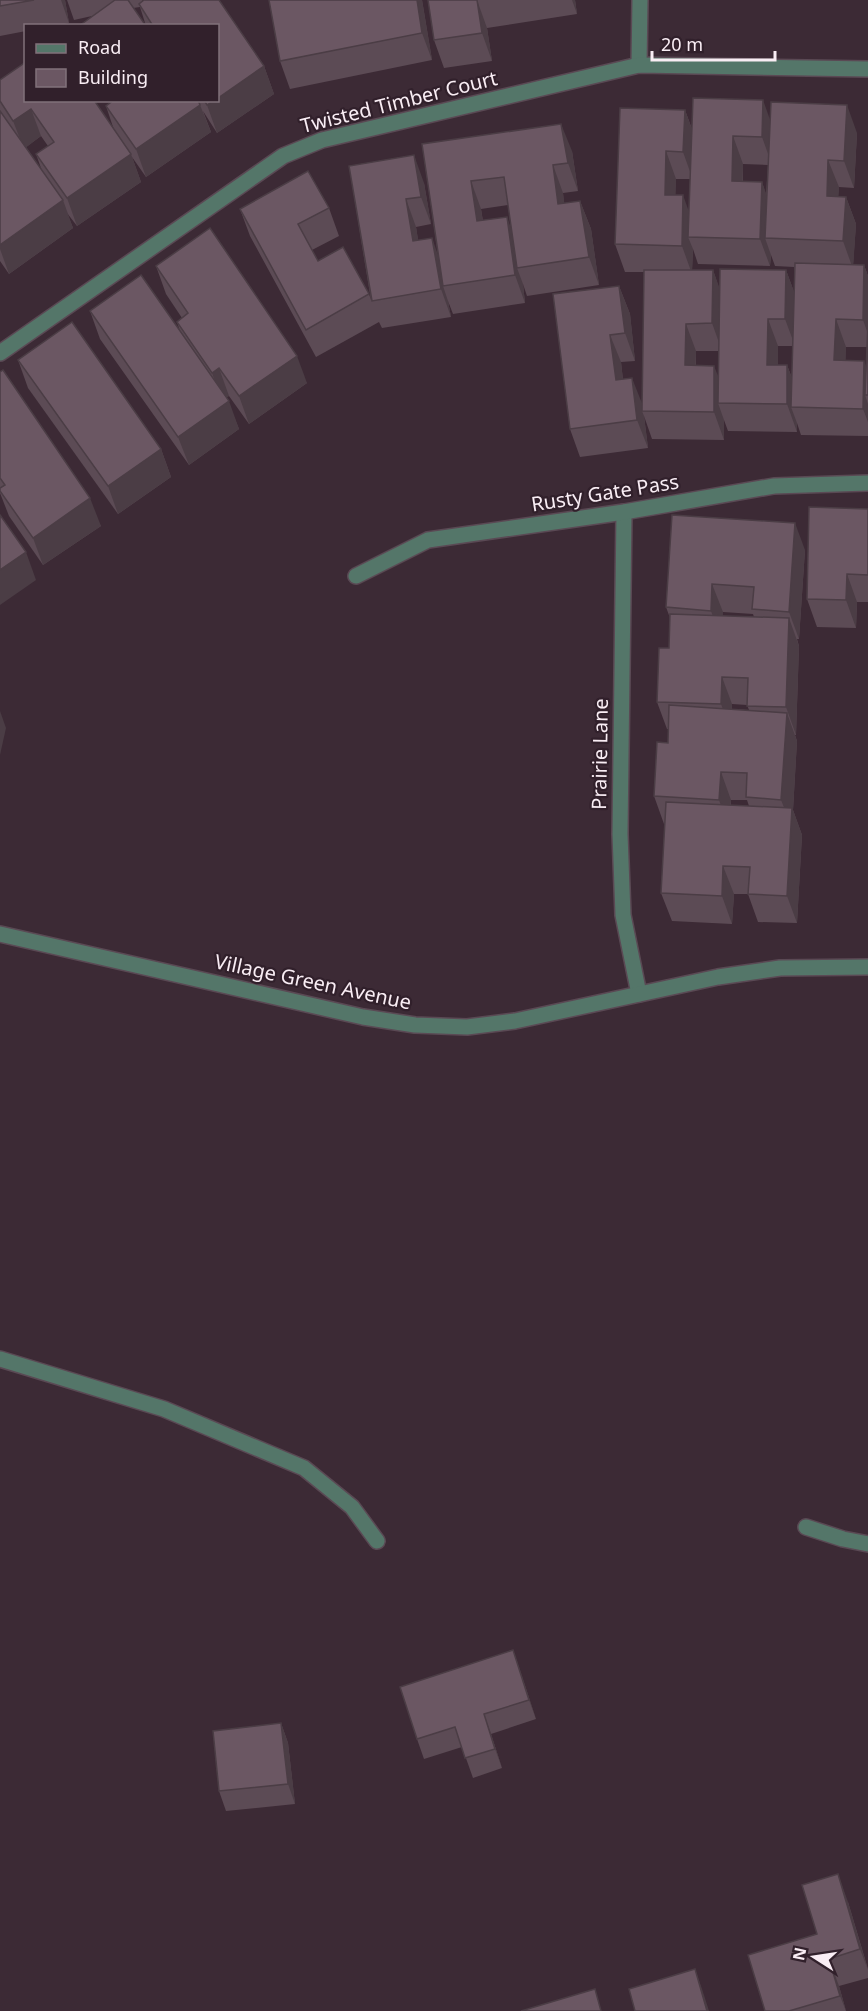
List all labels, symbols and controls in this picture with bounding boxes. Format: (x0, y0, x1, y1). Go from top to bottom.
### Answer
legend (24, 24, 219, 102)
scale bar (652, 24, 775, 62)
text: 20 m (661, 32, 703, 56)
text: Road (78, 35, 121, 59)
street label: Twisted Timber Court (298, 64, 500, 139)
text: Building (78, 65, 148, 89)
street label: Rusty Gate Pass (529, 468, 681, 517)
street label: Prairie Lane (585, 698, 614, 810)
street label: Village Green Avenue (212, 947, 414, 1016)
north arrow (784, 1927, 844, 1987)
text: N (787, 1945, 811, 1963)

